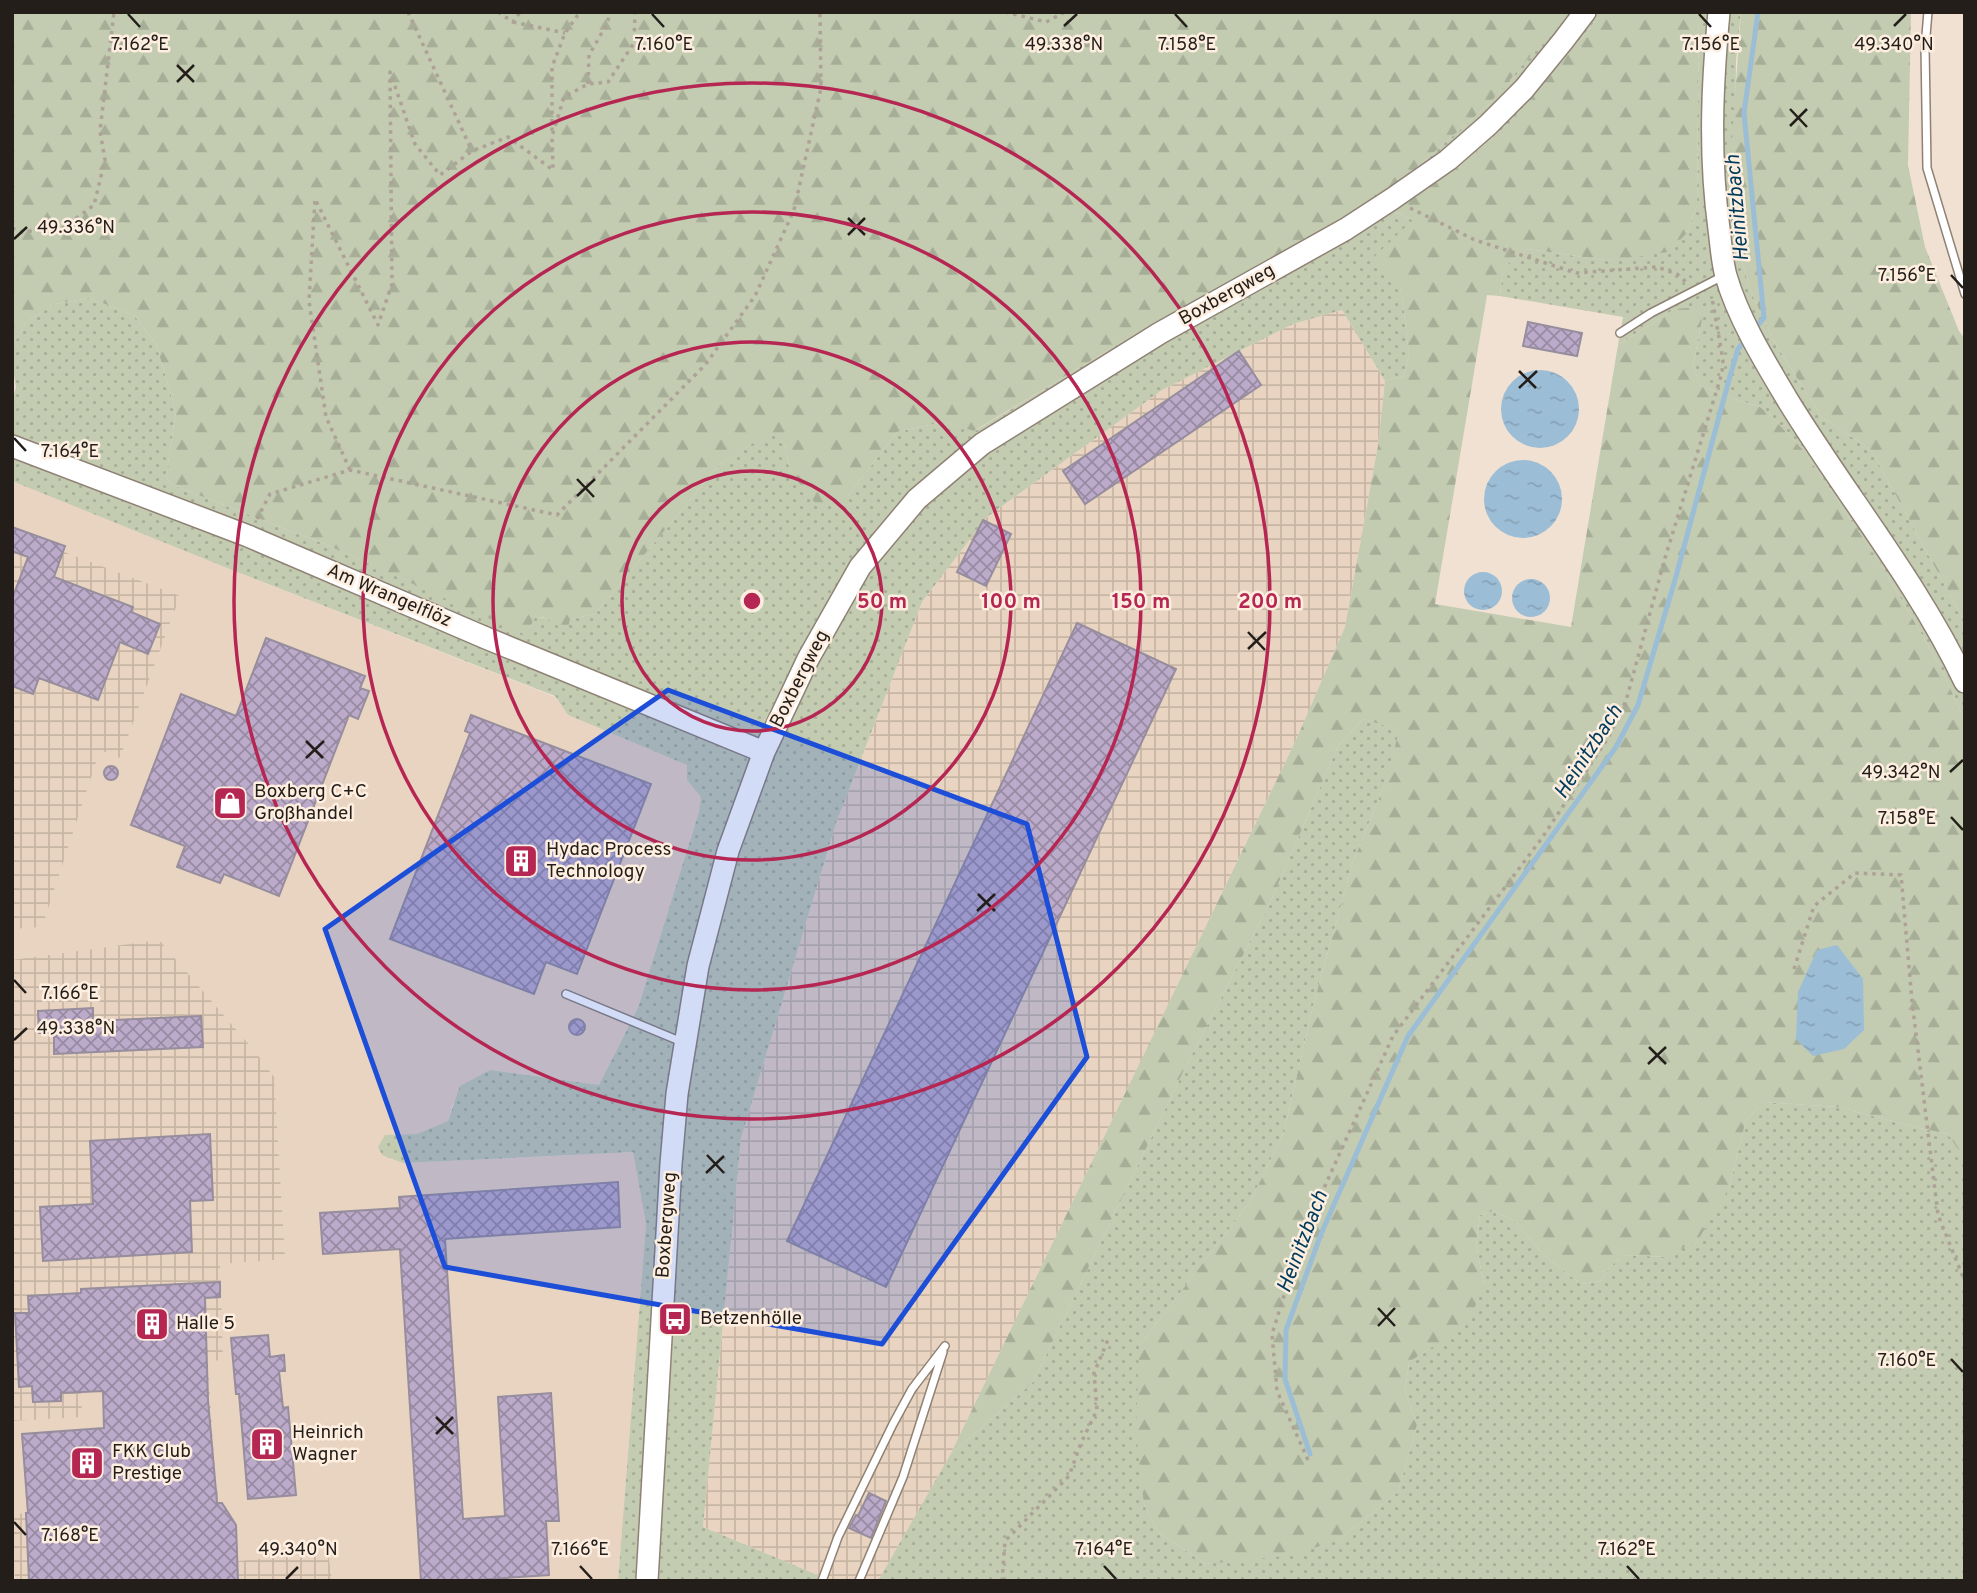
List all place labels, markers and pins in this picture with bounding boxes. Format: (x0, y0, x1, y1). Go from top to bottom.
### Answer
centre of rings (740, 589, 764, 613)
place label: Boxberg C+C Großhandel (254, 780, 367, 826)
shop icon: Boxberg C+C Großhandel (211, 784, 249, 822)
place label: Hydac Process Technology (546, 838, 671, 884)
building icon: Hydac Process Technology (502, 842, 540, 880)
bus stop icon: Betzenhölle (656, 1300, 694, 1338)
building icon: Halle 5 (133, 1305, 171, 1343)
place label: Betzenhölle (700, 1307, 802, 1331)
place label: Halle 5 (176, 1312, 235, 1336)
place label: Heinrich Wagner (292, 1421, 364, 1467)
building icon: Heinrich Wagner (248, 1425, 286, 1463)
place label: FKK Club Prestige (112, 1440, 191, 1486)
building icon: FKK Club Prestige (68, 1444, 106, 1482)

